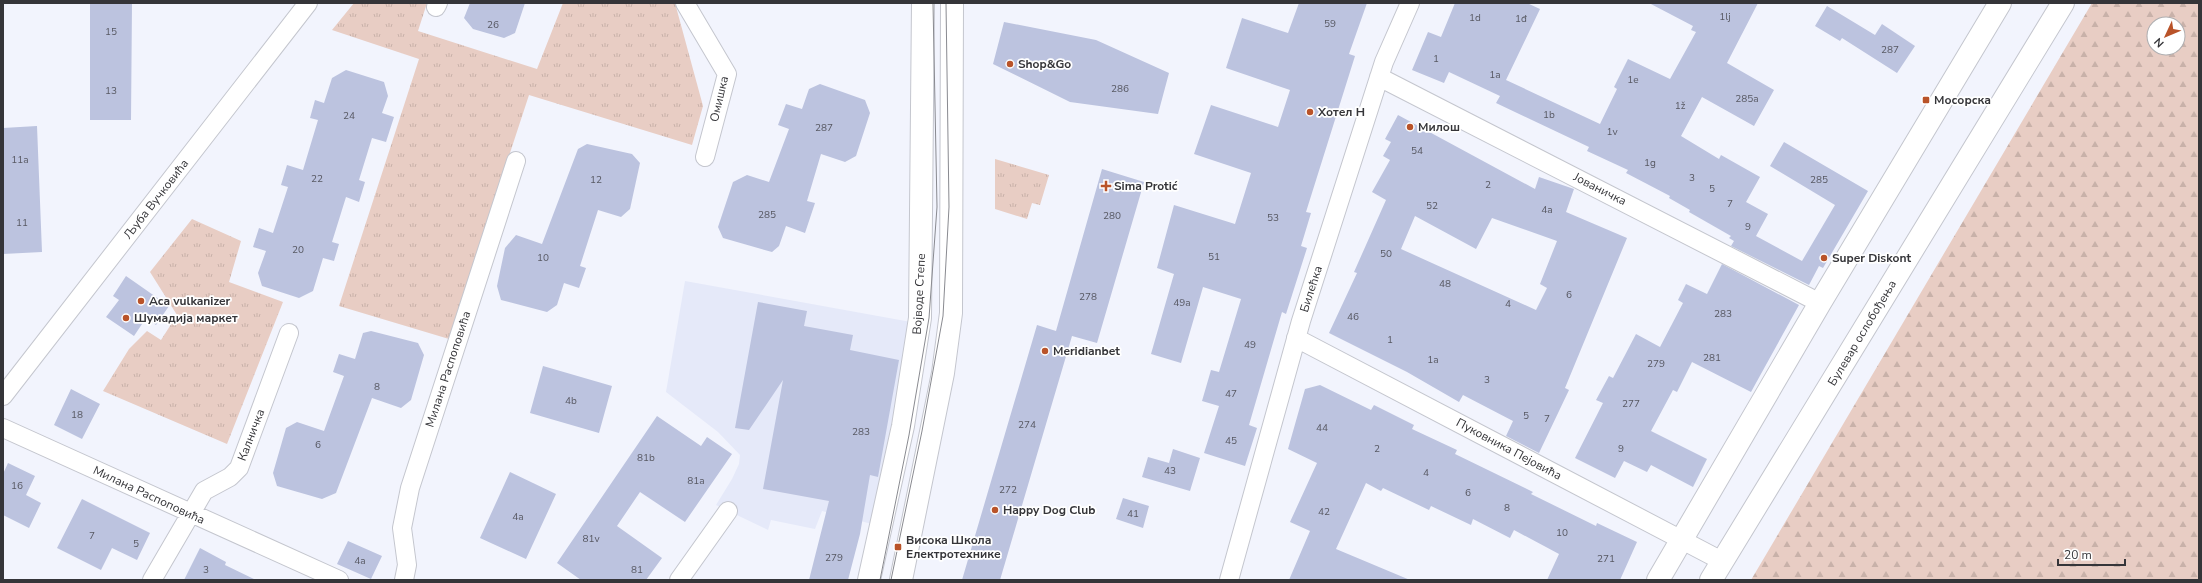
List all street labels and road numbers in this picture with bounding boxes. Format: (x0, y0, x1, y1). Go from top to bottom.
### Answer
street label: Омишка (706, 75, 732, 123)
street label: Љуба Вучковића (120, 156, 192, 242)
street label: Јованичка (1570, 168, 1629, 209)
street label: Војводе Степе (909, 253, 929, 335)
street label: Билећка (1296, 264, 1326, 314)
street label: Булевар ослобођења (1824, 277, 1900, 389)
street label: Милана Распоповића (422, 309, 474, 429)
street label: Калничка (234, 407, 268, 463)
street label: Пуковника Пејовића (1453, 414, 1565, 484)
street label: Милана Распоповића (91, 462, 207, 528)

